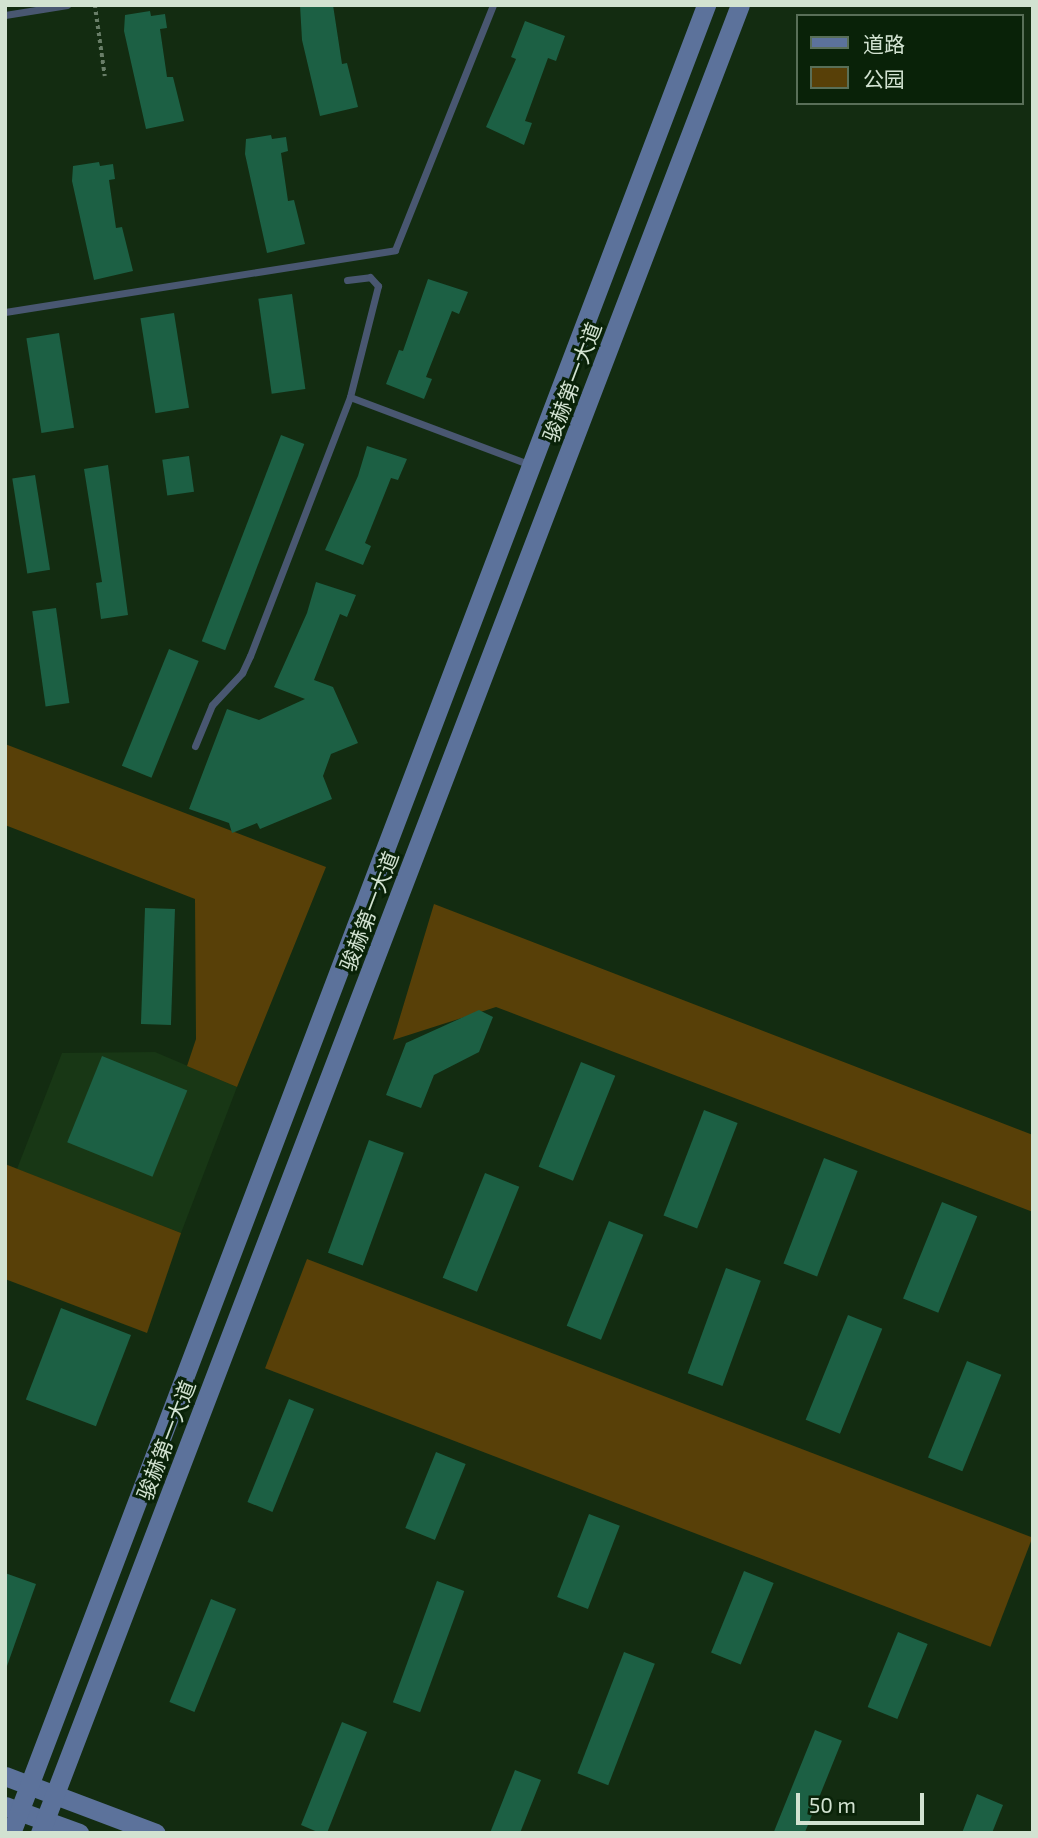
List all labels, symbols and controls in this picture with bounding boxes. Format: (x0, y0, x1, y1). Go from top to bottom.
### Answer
legend (796, 14, 1024, 105)
text: 道路 (863, 31, 905, 56)
text: 公园 (863, 66, 905, 91)
street label: 骏赫第一大道 (538, 319, 606, 445)
street label: 骏赫第一大道 (335, 848, 403, 974)
street label: 骏赫第一大道 (132, 1377, 200, 1503)
scale bar (800, 1778, 928, 1822)
text: 50 m (809, 1792, 856, 1817)

